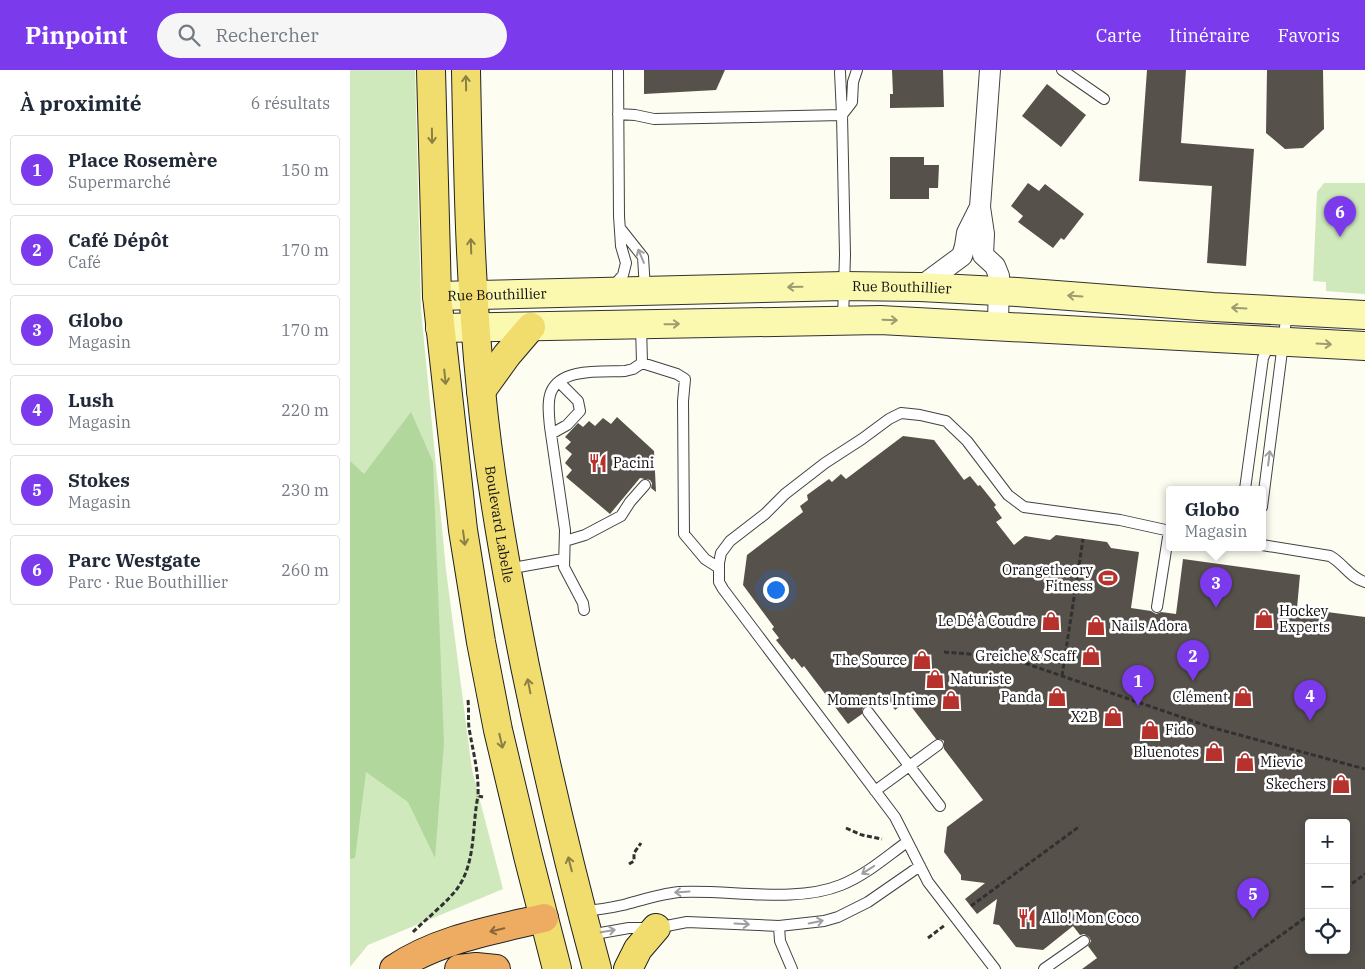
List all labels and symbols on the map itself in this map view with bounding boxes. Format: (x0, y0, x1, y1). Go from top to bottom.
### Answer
one-way arrow (461, 76, 471, 92)
one-way arrow (427, 128, 437, 144)
pin: 6 (1324, 196, 1356, 237)
one-way arrow (466, 238, 475, 254)
one-way arrow (636, 249, 646, 264)
street label: Rue Bouthillier (852, 277, 953, 298)
one-way arrow (787, 282, 804, 292)
street label: Rue Bouthillier (447, 284, 548, 305)
one-way arrow (1067, 292, 1083, 301)
one-way arrow (1231, 303, 1247, 313)
one-way arrow (881, 316, 897, 325)
one-way arrow (664, 319, 680, 329)
one-way arrow (1316, 339, 1332, 348)
one-way arrow (440, 369, 450, 385)
one-way arrow (1264, 451, 1274, 467)
restaurant icon: Pacini (587, 452, 609, 474)
place label: Pacini (613, 454, 654, 472)
street label: Boulevard Labelle (481, 465, 518, 584)
one-way arrow (459, 530, 469, 546)
place label: Orangetheory Fitness (1002, 561, 1094, 595)
sports icon: Orangetheory Fitness (1097, 567, 1119, 589)
pin: 3 (1200, 567, 1232, 608)
your location (763, 577, 789, 603)
place label: Hockey Experts (1279, 602, 1330, 636)
shop icon: Hockey Experts (1253, 608, 1275, 630)
shop icon: Le Dé à Coudre (1040, 610, 1062, 632)
place label: Le Dé à Coudre (938, 612, 1036, 630)
shop icon: Nails Adora (1085, 615, 1107, 637)
place label: Nails Adora (1111, 617, 1188, 635)
pin: 2 (1177, 640, 1209, 681)
shop icon: Greiche & Scaff (1080, 645, 1102, 667)
place label: Greiche & Scaff (975, 647, 1077, 665)
shop icon: The Source (911, 649, 933, 671)
place label: The Source (833, 651, 907, 669)
pin: 1 (1122, 665, 1154, 706)
shop icon: Naturiste (924, 668, 946, 690)
place label: Naturiste (950, 670, 1012, 688)
one-way arrow (524, 679, 534, 695)
pin: 4 (1294, 680, 1326, 721)
shop icon: Panda (1046, 686, 1068, 708)
shop icon: Clément (1232, 686, 1254, 708)
place label: Panda (1001, 688, 1042, 706)
place label: Clément (1172, 688, 1228, 706)
shop icon: Moments Intime (940, 689, 962, 711)
place label: Moments Intime (827, 691, 936, 709)
shop icon: X2B (1102, 706, 1124, 728)
place label: X2B (1071, 708, 1098, 726)
shop icon: Fido (1139, 719, 1161, 741)
place label: Fido (1165, 721, 1194, 739)
one-way arrow (497, 733, 506, 749)
shop icon: Bluenotes (1203, 741, 1225, 763)
place label: Bluenotes (1133, 743, 1199, 761)
shop icon: Mievic (1234, 751, 1256, 773)
place label: Mievic (1260, 753, 1303, 771)
shop icon: Skechers (1330, 773, 1352, 795)
place label: Skechers (1266, 775, 1326, 793)
one-way arrow (565, 857, 574, 873)
one-way arrow (861, 865, 875, 875)
pin: 5 (1237, 878, 1269, 919)
one-way arrow (674, 888, 690, 897)
restaurant icon: Allo! Mon Coco (1016, 907, 1038, 929)
place label: Allo! Mon Coco (1042, 909, 1139, 927)
one-way arrow (808, 917, 824, 927)
one-way arrow (734, 920, 750, 929)
one-way arrow (489, 926, 505, 935)
one-way arrow (600, 926, 616, 936)

